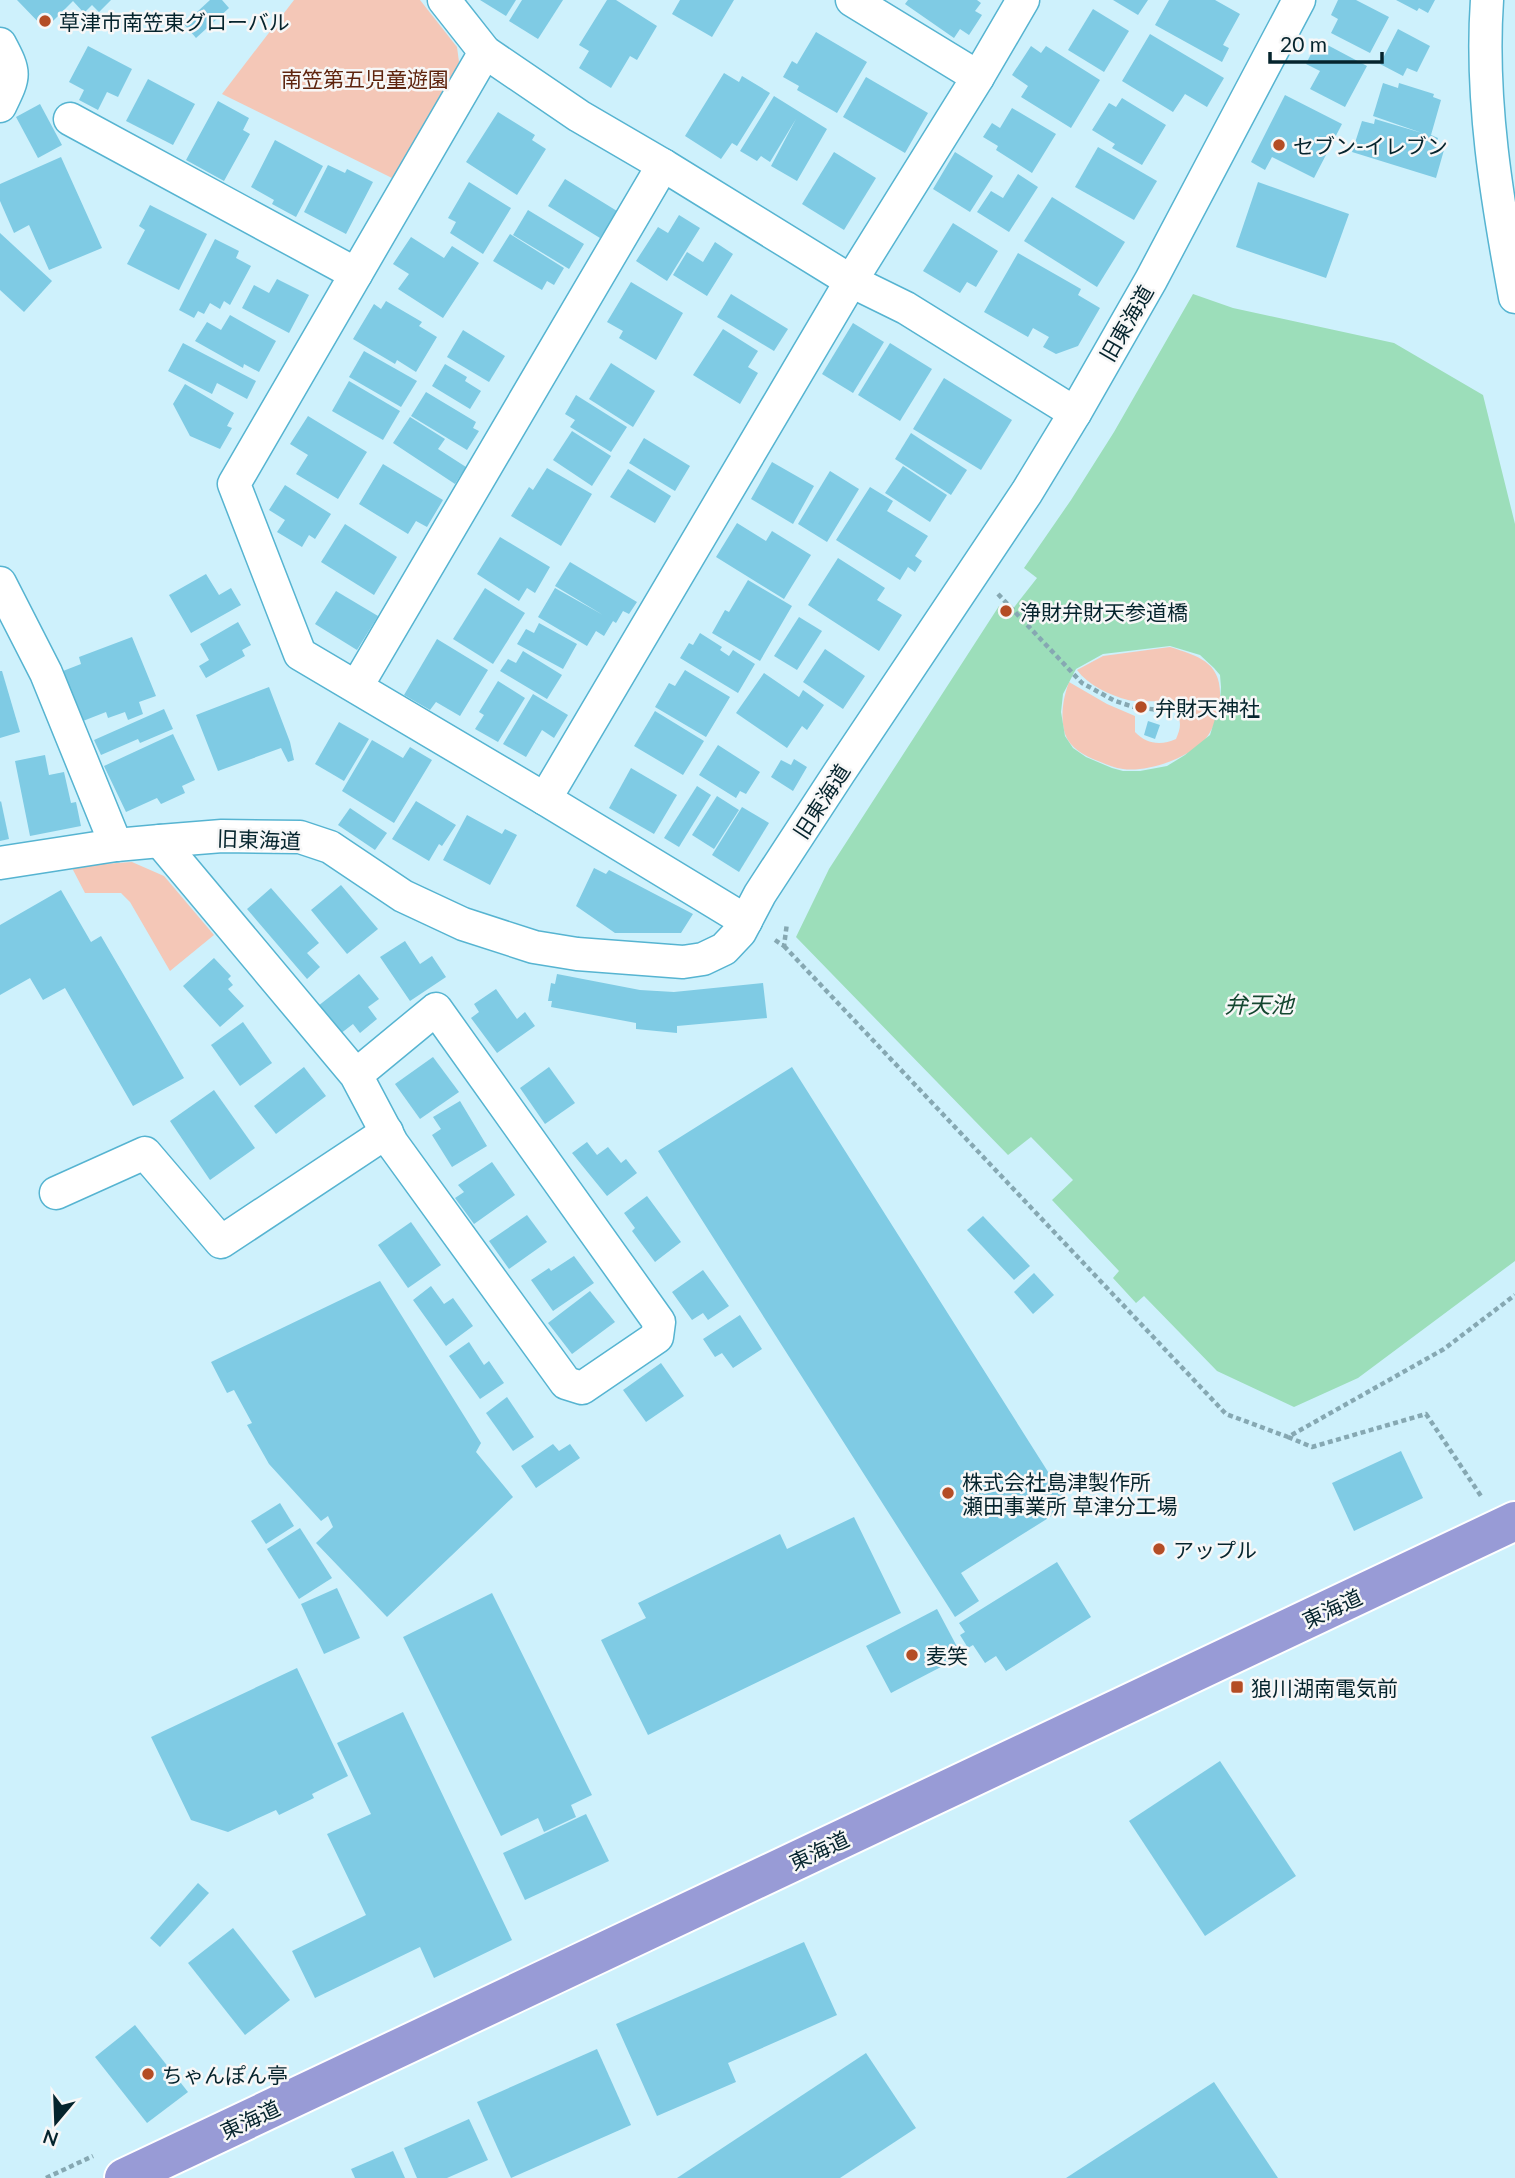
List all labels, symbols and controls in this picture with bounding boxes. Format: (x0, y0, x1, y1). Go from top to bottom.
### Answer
place label: 草津市南笠東グローバル (59, 9, 290, 34)
marker: 草津市南笠東グローバル (37, 13, 53, 29)
scale bar (1270, 21, 1382, 65)
text: 20 m (1280, 31, 1327, 56)
park label: 南笠第五児童遊園 (281, 66, 449, 91)
place label: セブン-イレブン (1293, 133, 1448, 158)
marker: セブン-イレブン (1271, 137, 1287, 153)
street label: 旧東海道 (1094, 280, 1158, 366)
place label: 浄財弁財天参道橋 (1020, 599, 1188, 624)
marker: 浄財弁財天参道橋 (998, 603, 1014, 619)
place label: 弁財天神社 (1155, 695, 1260, 720)
marker: 弁財天神社 (1133, 699, 1149, 715)
street label: 旧東海道 (788, 759, 854, 843)
street label: 旧東海道 (217, 825, 301, 853)
water label: 弁天池 (1225, 990, 1296, 1018)
place label: 株式会社島津製作所 瀬田事業所 草津分工場 (962, 1469, 1177, 1518)
marker: 株式会社島津製作所 瀬田事業所 草津分工場 (940, 1485, 956, 1501)
place label: アップル (1173, 1537, 1257, 1562)
marker: アップル (1151, 1541, 1167, 1557)
street label: 東海道 (1298, 1583, 1366, 1633)
place label: 麦笑 (926, 1643, 968, 1668)
marker: 麦笑 (904, 1647, 920, 1663)
place label: 狼川湖南電気前 (1251, 1675, 1398, 1700)
marker: 狼川湖南電気前 (1229, 1679, 1245, 1695)
street label: 東海道 (785, 1825, 853, 1875)
place label: ちゃんぽん亭 (162, 2062, 288, 2087)
marker: ちゃんぽん亭 (140, 2066, 156, 2082)
north arrow (21, 2087, 91, 2157)
street label: 東海道 (216, 2094, 284, 2144)
text: N (40, 2125, 61, 2152)

